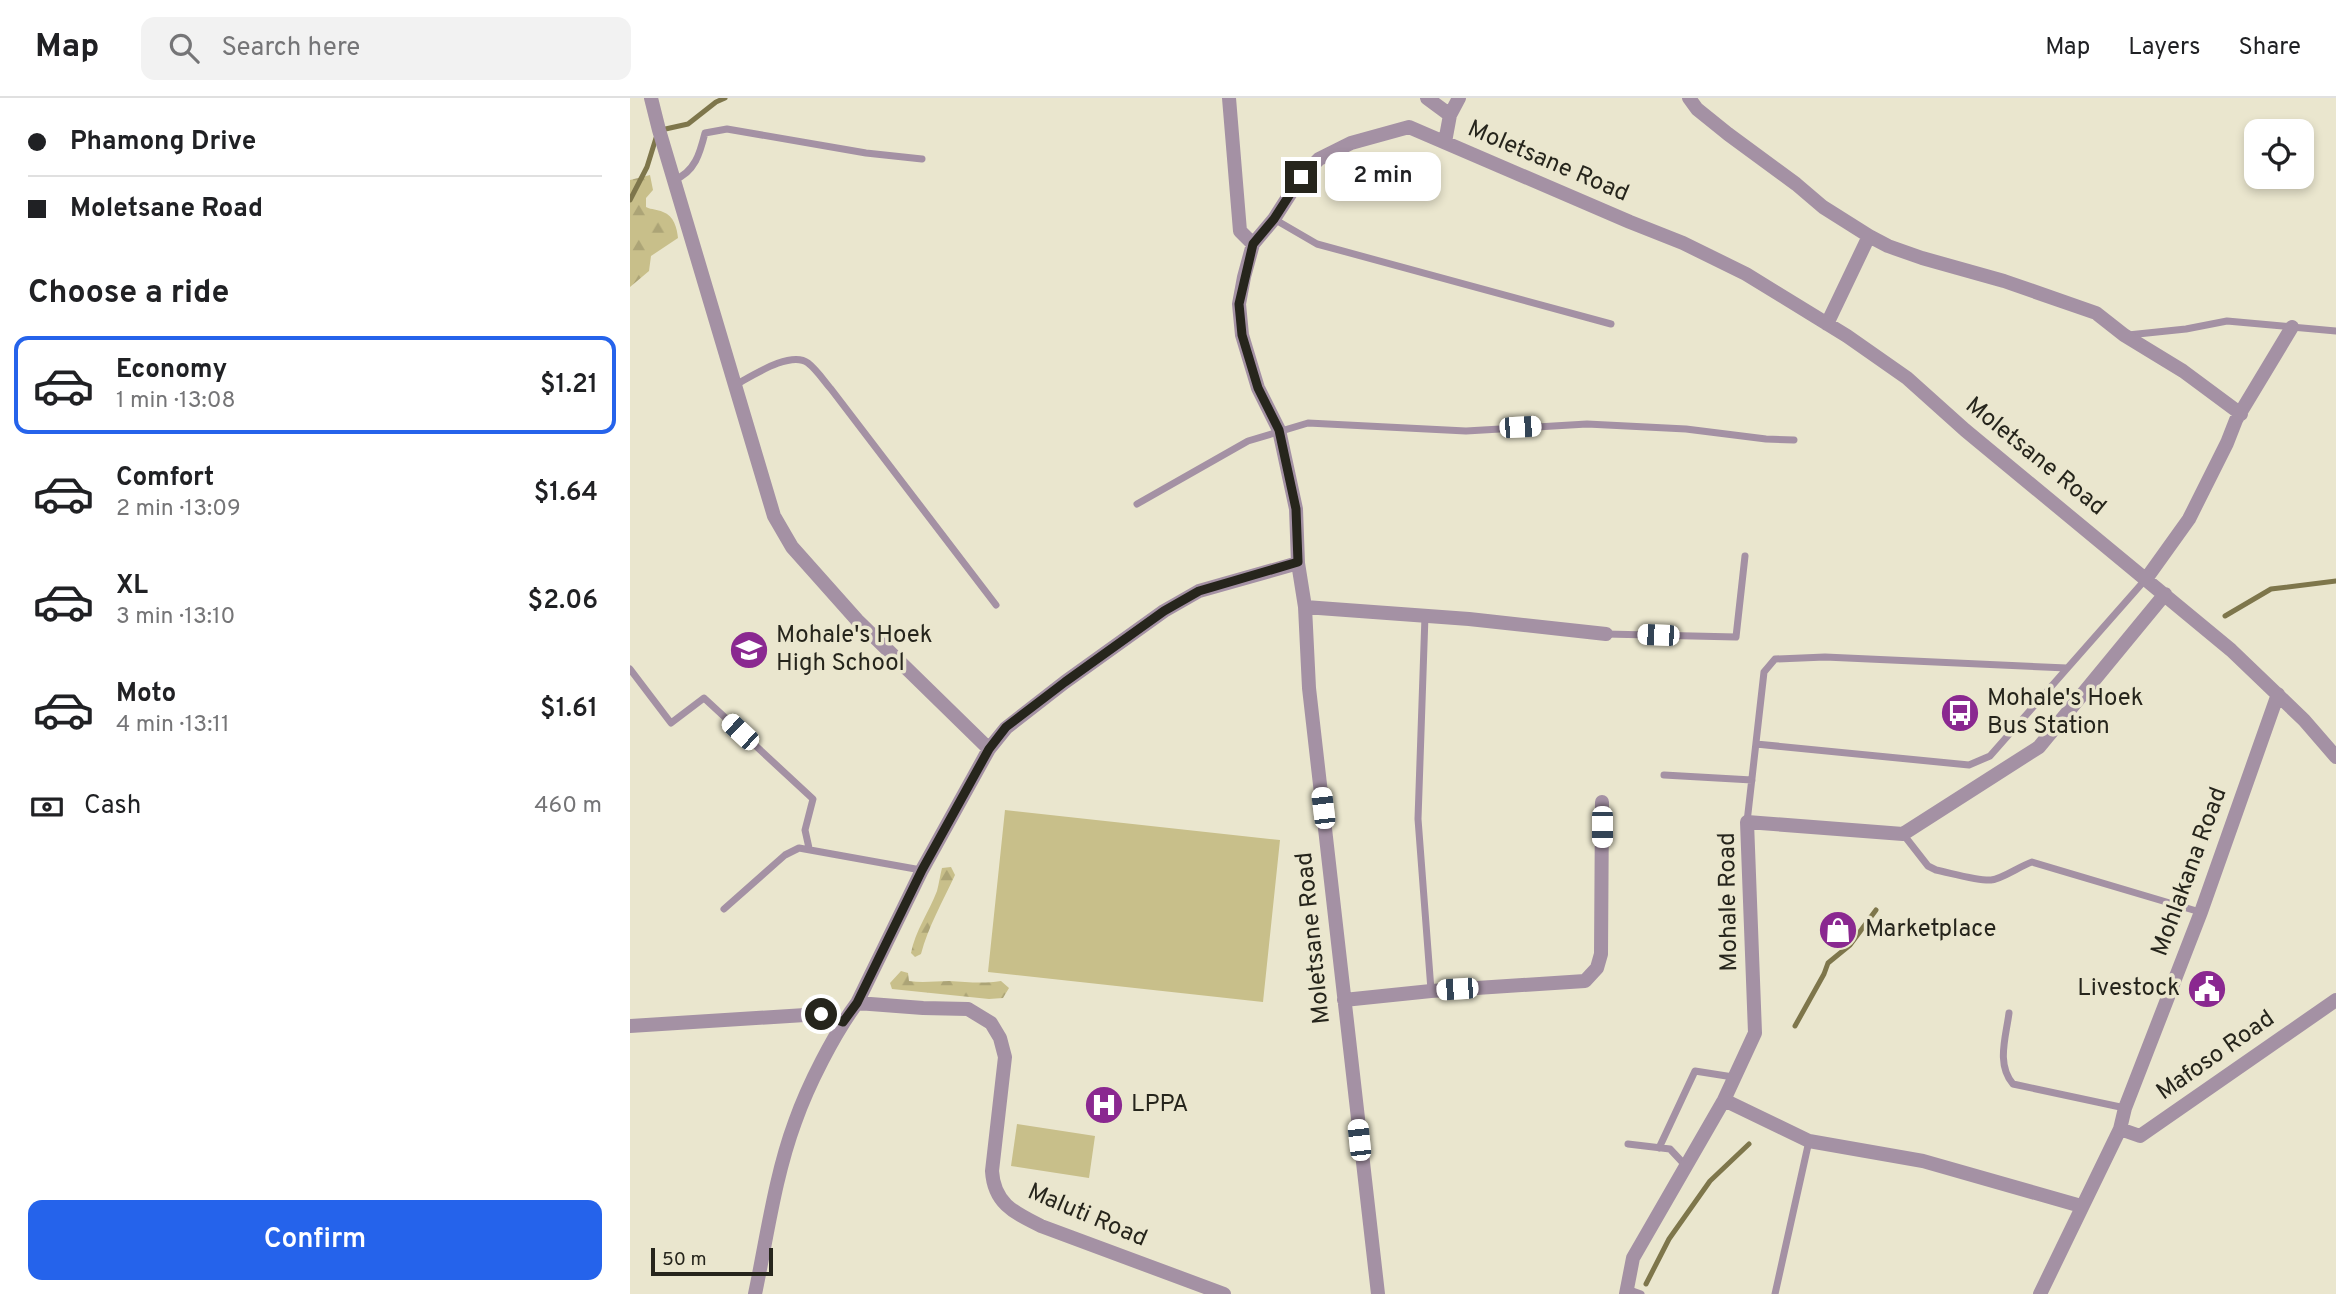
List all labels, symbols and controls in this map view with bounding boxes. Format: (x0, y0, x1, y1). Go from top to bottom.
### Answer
search box (141, 17, 631, 80)
text: Map (35, 27, 99, 69)
icon: search (165, 29, 203, 67)
text: Search here (221, 32, 360, 65)
text: Map (2045, 33, 2090, 63)
text: Layers (2128, 33, 2200, 63)
text: Share (2238, 33, 2301, 63)
street label: Moletsane Road (1463, 114, 1633, 210)
map controls (2244, 119, 2314, 189)
button: locate (2244, 119, 2314, 189)
text: Phamong Drive (70, 126, 256, 159)
callout: 2 min (1326, 153, 1441, 202)
route end (1285, 161, 1317, 193)
text: 2 min (1353, 162, 1413, 191)
text: Moletsane Road (70, 193, 263, 226)
text: Choose a ride (28, 274, 229, 314)
icon: car (32, 354, 95, 417)
text: Economy (116, 354, 227, 387)
text: $1.21 (540, 369, 598, 402)
text: 1 min · 13:08 (116, 387, 235, 416)
street label: Moletsane Road (1959, 391, 2111, 523)
car (1499, 415, 1542, 439)
icon: car (32, 462, 95, 525)
text: Comfort (116, 462, 214, 495)
text: $1.64 (534, 477, 598, 510)
text: 2 min · 13:09 (116, 495, 241, 524)
icon: car (32, 570, 95, 633)
text: XL (116, 570, 148, 603)
text: $2.06 (528, 585, 598, 618)
text: 3 min · 13:10 (116, 603, 235, 632)
place label: Mohale's Hoek High School (776, 621, 933, 679)
car (1637, 624, 1680, 646)
school or university icon: Mohale's Hoek High School (728, 629, 770, 671)
icon: car (32, 678, 95, 741)
text: Moto (116, 678, 176, 711)
place label: Mohale's Hoek Bus Station (1987, 684, 2144, 742)
bus stop icon: Mohale's Hoek Bus Station (1939, 692, 1981, 734)
text: $1.61 (540, 693, 598, 726)
car (718, 710, 763, 754)
text: 4 min · 13:11 (116, 711, 230, 740)
street label: Mohlakana Road (2146, 783, 2234, 961)
car (1311, 786, 1336, 830)
icon: cash (28, 788, 66, 826)
text: Cash (84, 790, 141, 823)
text: 460 m (534, 792, 602, 821)
car (1592, 806, 1613, 848)
street label: Mohale Road (1713, 832, 1745, 972)
street label: Moletsane Road (1290, 851, 1338, 1025)
shop icon: Marketplace (1817, 909, 1859, 951)
place label: Marketplace (1865, 915, 1996, 945)
public building icon: Livestock (2186, 968, 2228, 1010)
place label: Livestock (2077, 974, 2180, 1004)
car (1436, 977, 1479, 1001)
route start (805, 998, 837, 1030)
street label: Mafoso Road (2151, 1004, 2281, 1108)
hospital icon: LPPA (1083, 1084, 1125, 1126)
place label: LPPA (1131, 1090, 1188, 1120)
car (1347, 1118, 1372, 1162)
street label: Maluti Road (1023, 1177, 1151, 1255)
button: Confirm (28, 1200, 602, 1280)
scale bar (651, 1245, 774, 1277)
text: 50 m (662, 1248, 707, 1272)

